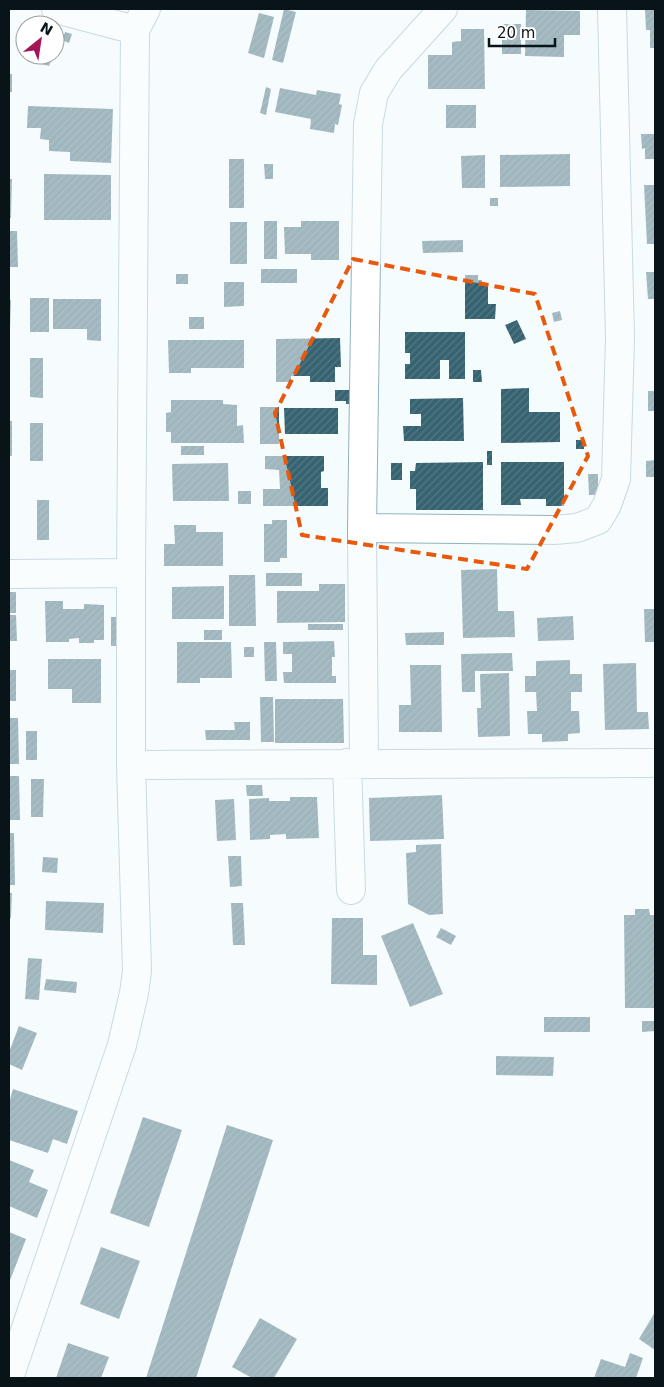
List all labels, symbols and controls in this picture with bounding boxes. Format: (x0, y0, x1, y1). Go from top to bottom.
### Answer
north arrow (15, 15, 65, 65)
scale bar (489, 15, 555, 47)
text: N (37, 19, 56, 39)
text: 20 m (497, 24, 535, 42)

